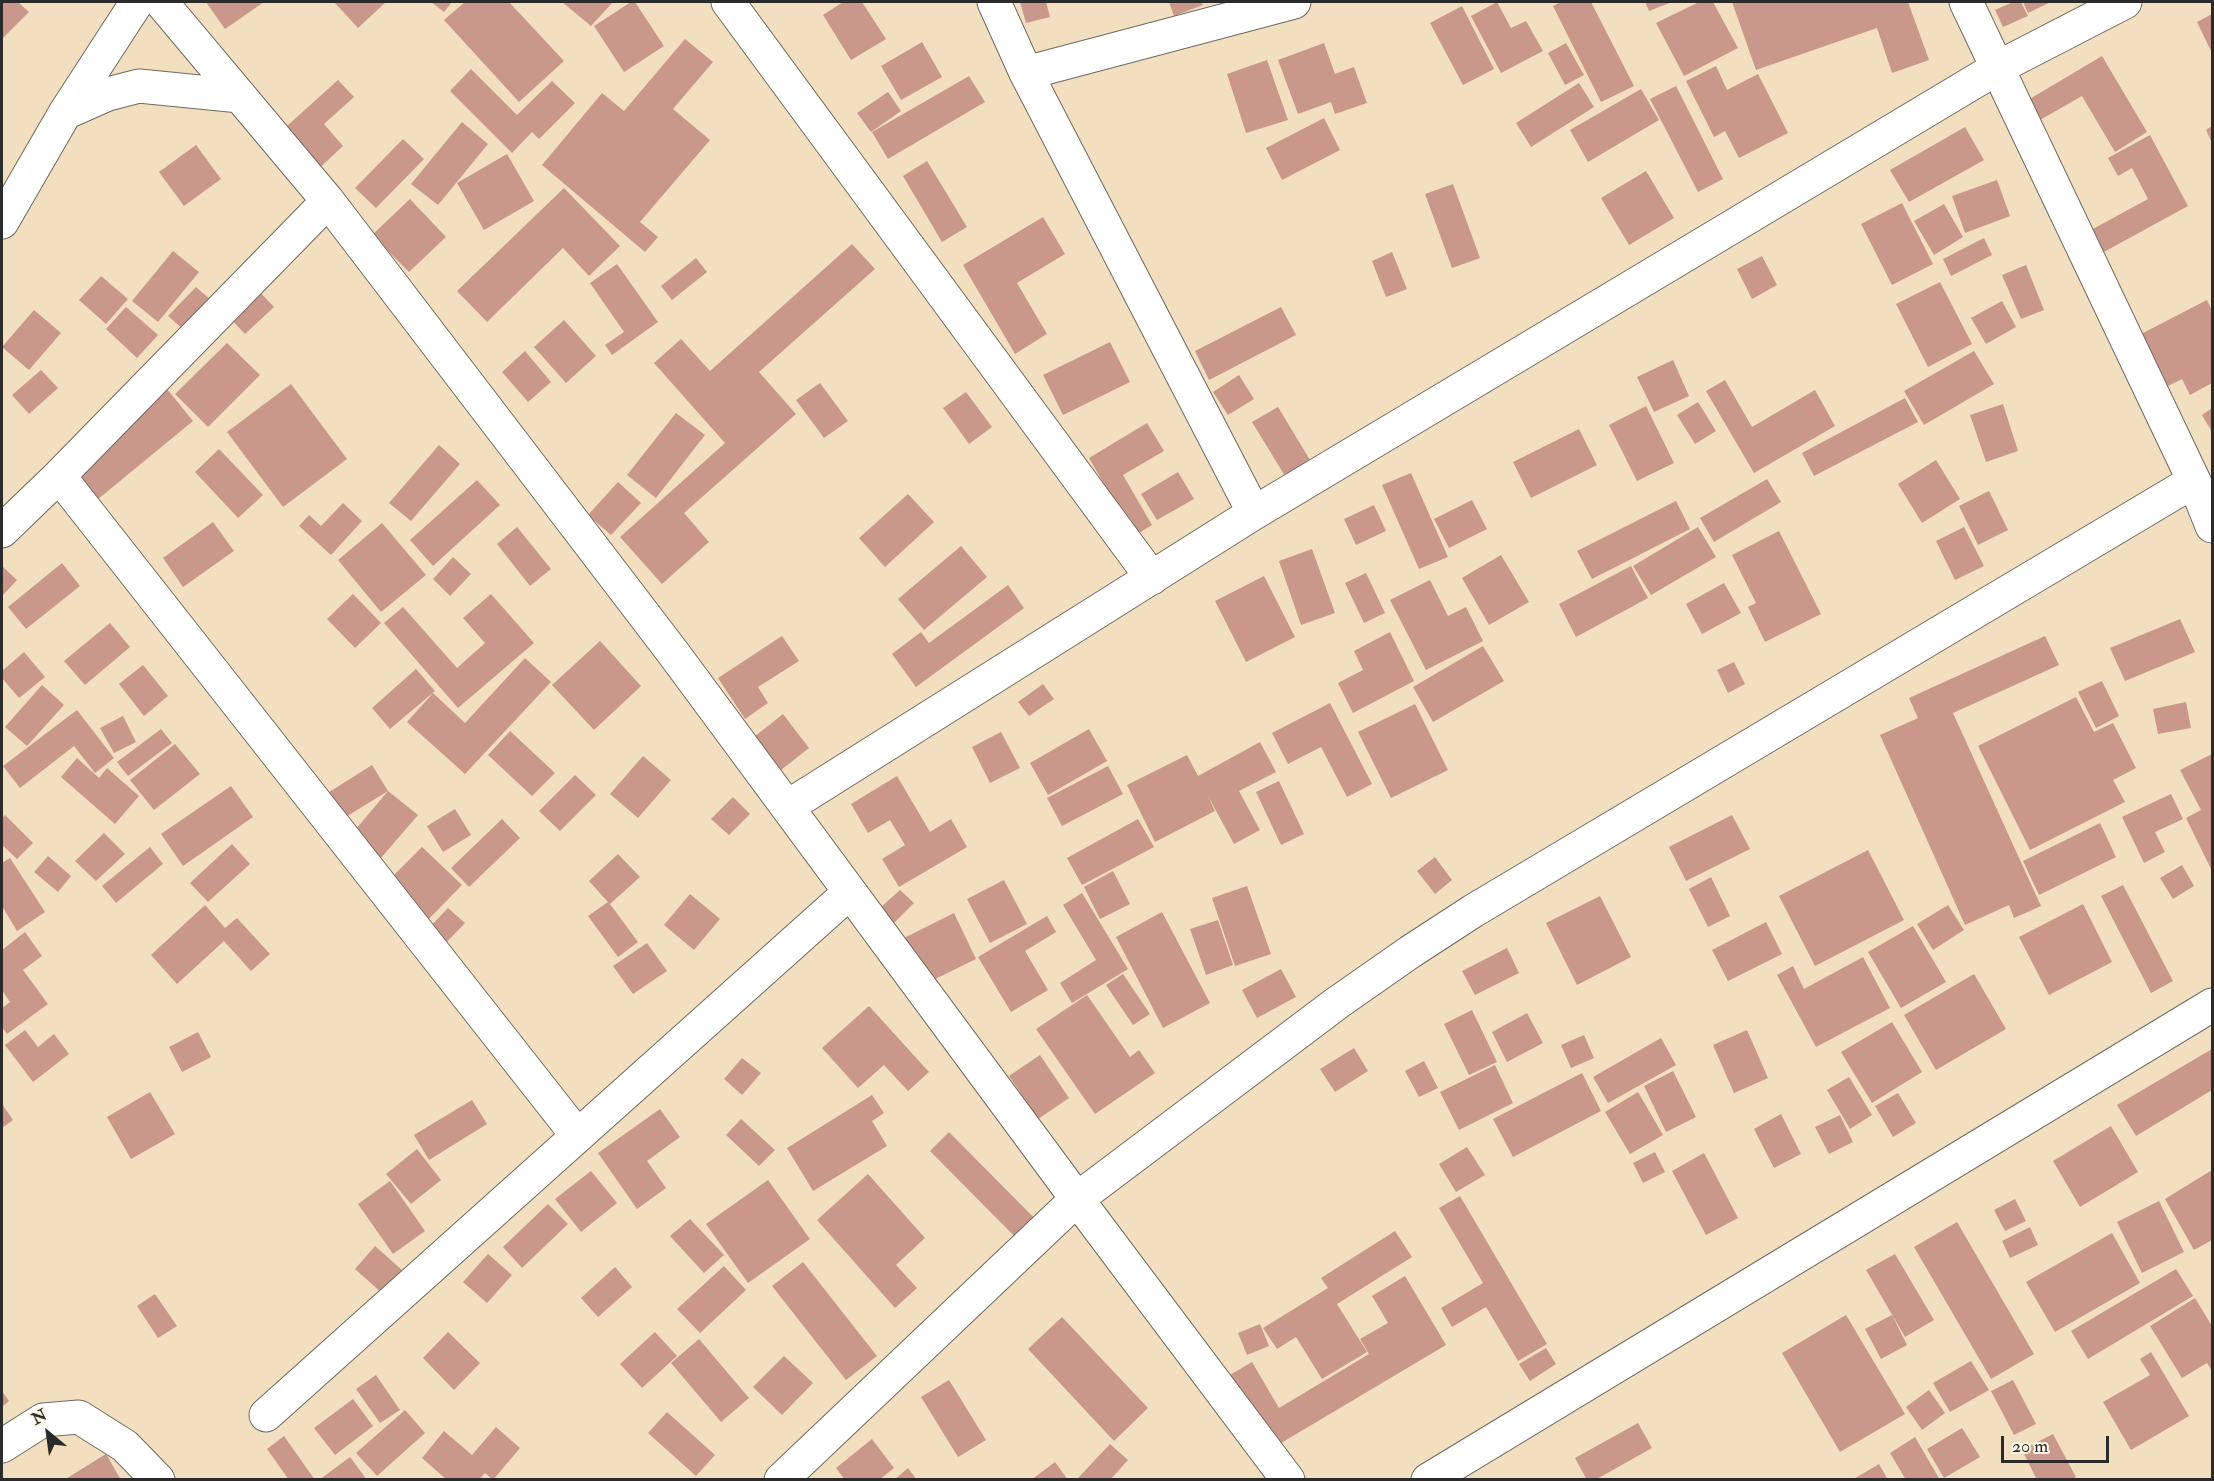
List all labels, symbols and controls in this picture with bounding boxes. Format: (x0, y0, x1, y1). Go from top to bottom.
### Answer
north arrow (18, 1403, 78, 1463)
text: N (28, 1405, 50, 1429)
scale bar (2004, 1424, 2112, 1462)
text: 20 m (2012, 1435, 2048, 1458)

